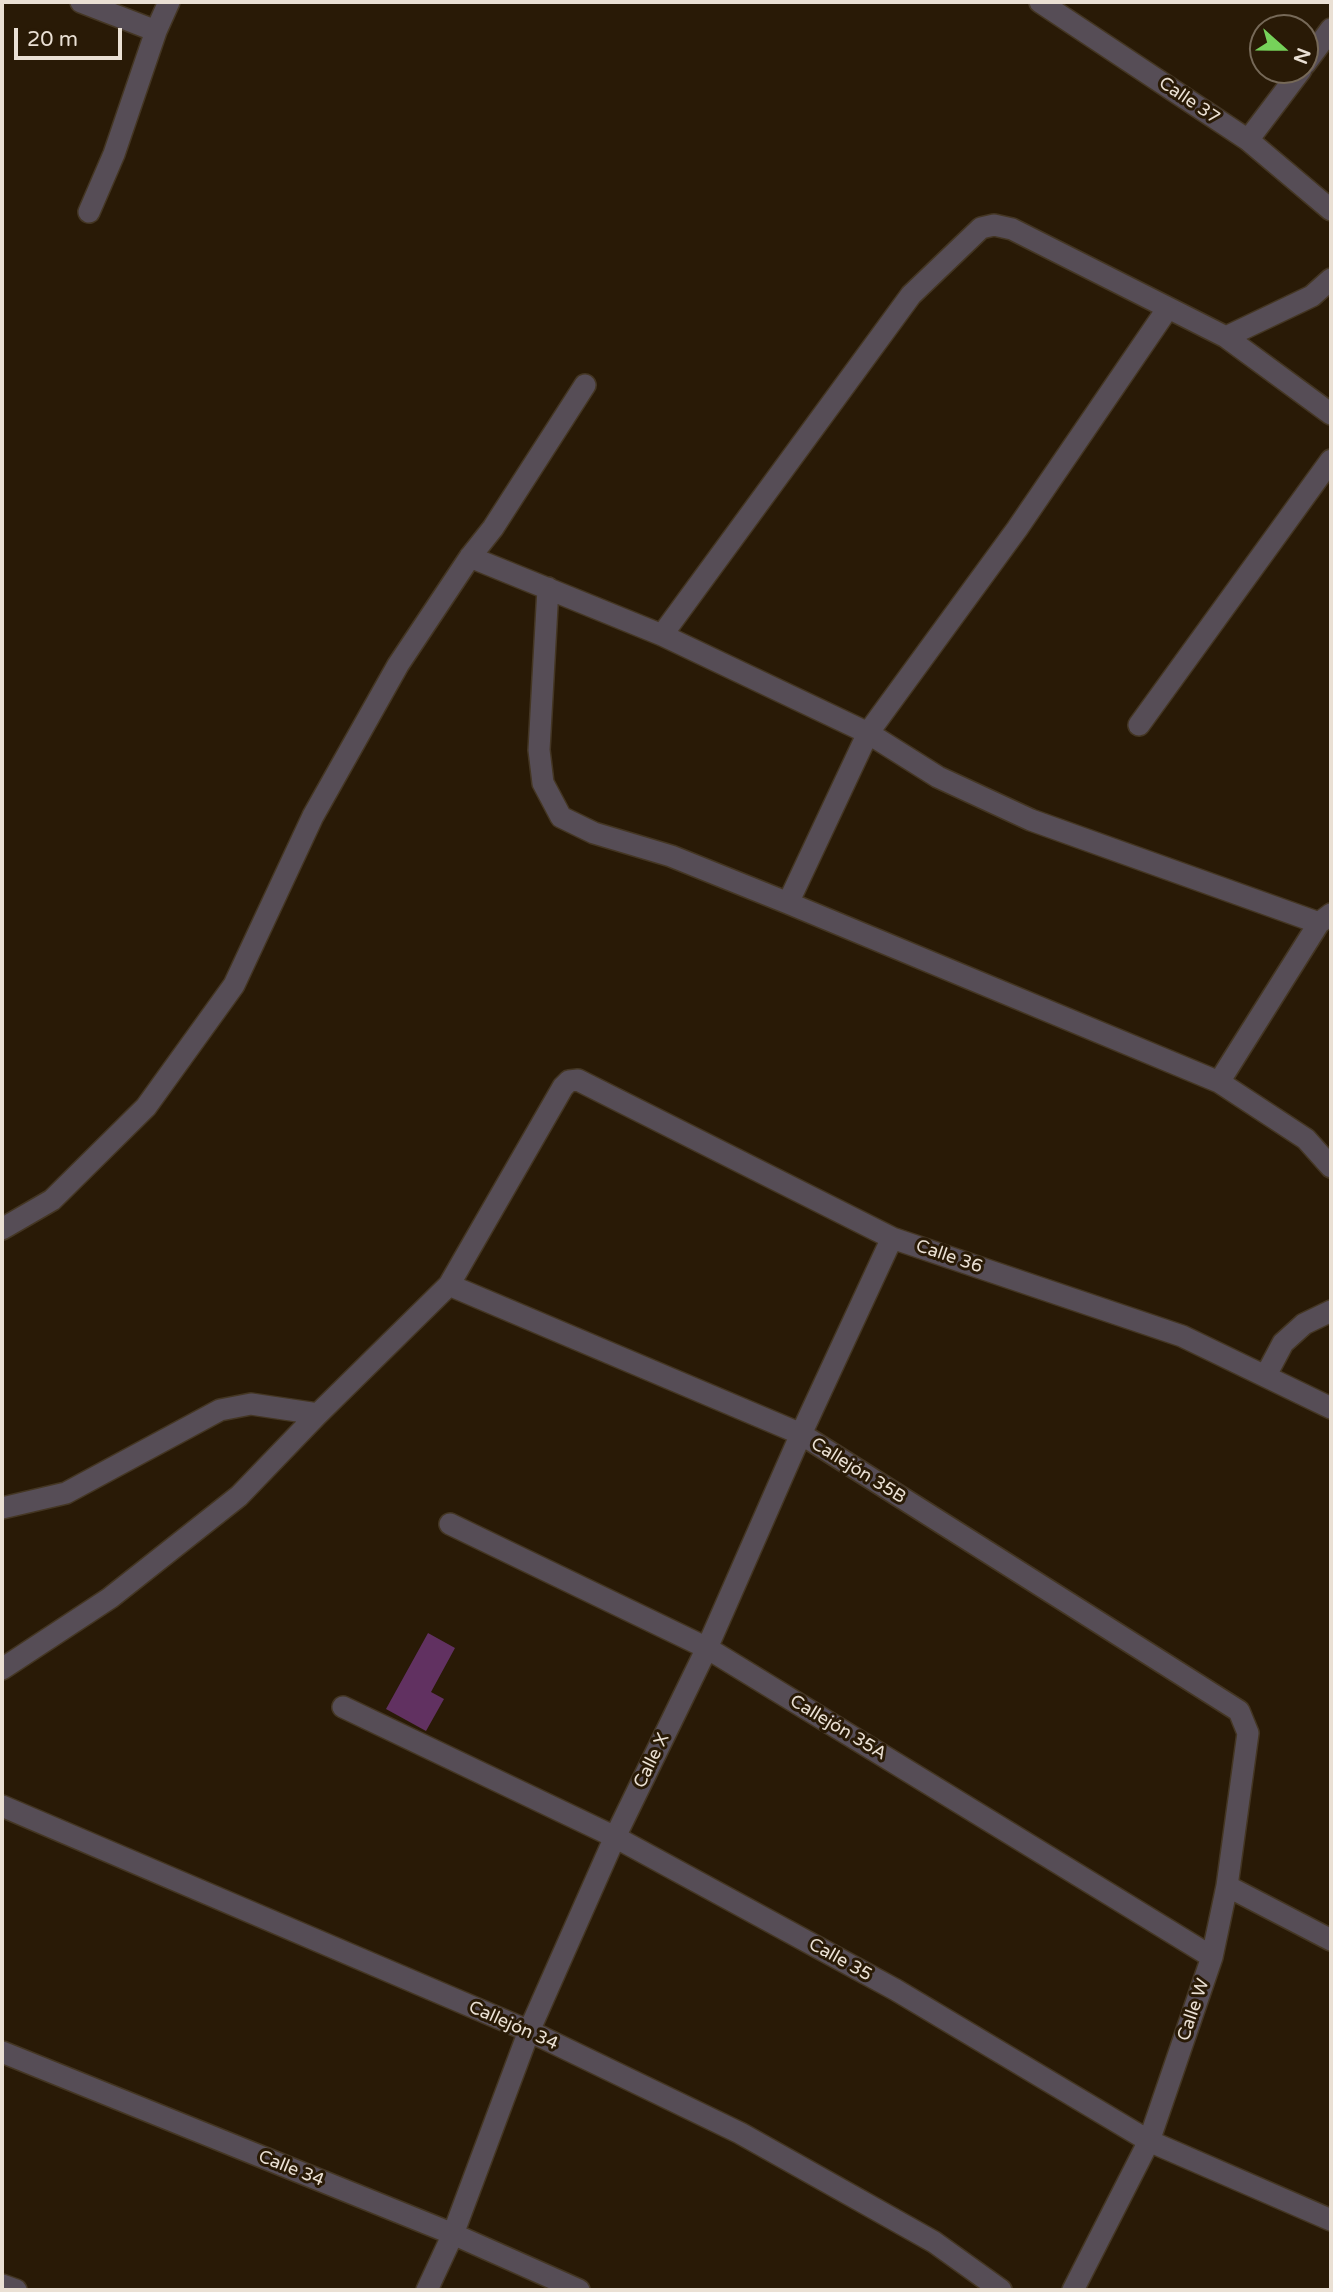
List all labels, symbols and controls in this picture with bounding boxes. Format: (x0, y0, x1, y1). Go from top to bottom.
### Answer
scale bar (18, 14, 126, 58)
north arrow (1249, 14, 1319, 84)
text: 20 m (27, 27, 78, 52)
text: N (1289, 45, 1315, 67)
street label: Calle 37 (1154, 73, 1224, 129)
street label: Calle 36 (913, 1236, 985, 1278)
street label: Callejón 35B (806, 1433, 910, 1509)
street label: Callejón 35A (786, 1691, 890, 1765)
street label: Calle X (629, 1730, 675, 1792)
street label: Calle 35 (805, 1934, 875, 1986)
street label: Calle W (1173, 1976, 1215, 2044)
street label: Callejón 34 (465, 1997, 561, 2055)
street label: Calle 34 (255, 2146, 327, 2192)

